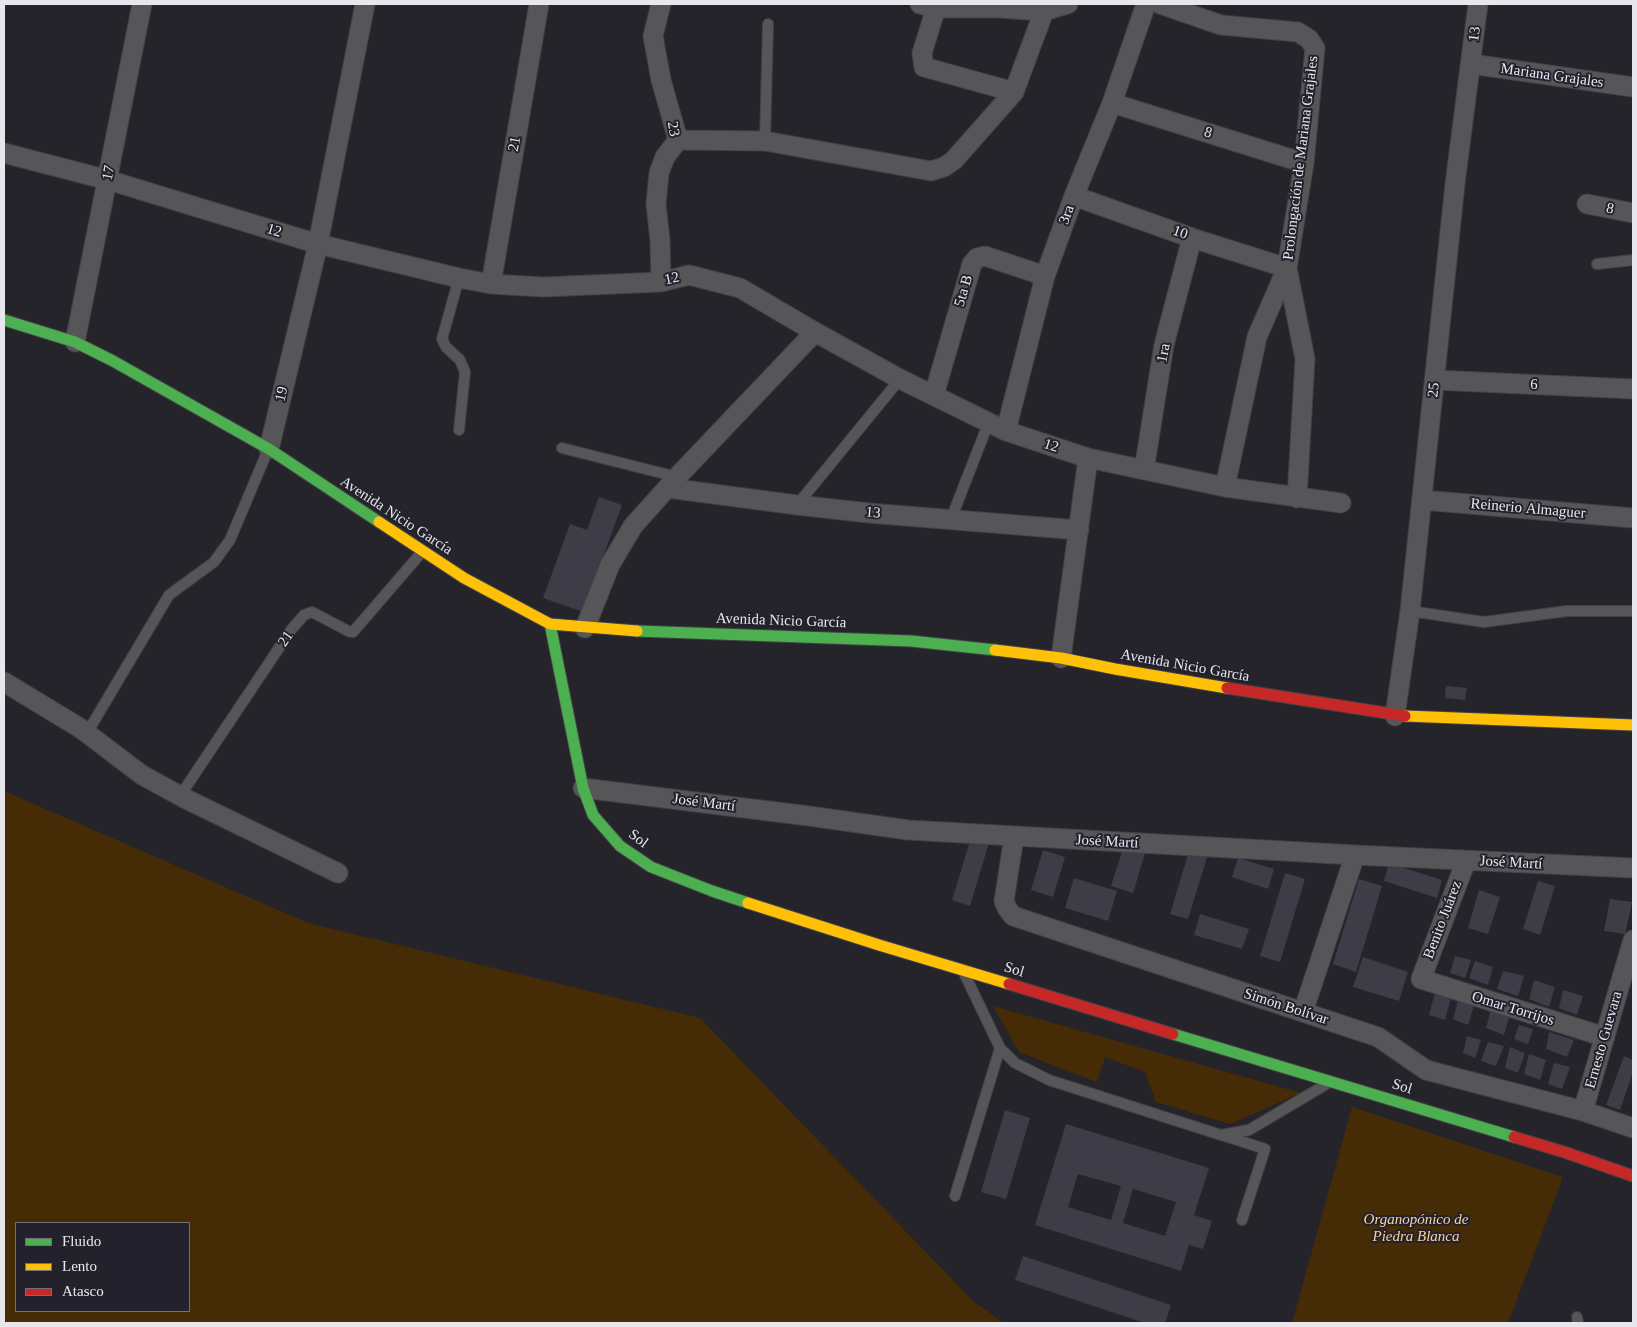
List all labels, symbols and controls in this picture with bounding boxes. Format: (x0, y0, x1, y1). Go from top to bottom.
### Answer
street label: 13 (1465, 25, 1485, 43)
street label: Prolongación de Mariana Grajales (1280, 55, 1322, 261)
street label: Mariana Grajales (1499, 60, 1605, 92)
street label: 23 (663, 120, 683, 138)
street label: 8 (1202, 123, 1214, 143)
street label: 21 (505, 135, 525, 153)
street label: 17 (99, 164, 119, 182)
street label: 8 (1605, 199, 1615, 219)
street label: 3ra (1055, 203, 1079, 227)
street label: 12 (264, 220, 284, 242)
street label: 10 (1170, 222, 1190, 244)
street label: 12 (663, 269, 681, 289)
street label: 5ta B (951, 273, 977, 309)
street label: 1ra (1153, 342, 1175, 364)
street label: 6 (1530, 376, 1538, 394)
street label: 25 (1424, 382, 1444, 398)
street label: 19 (272, 385, 292, 403)
street label: 12 (1041, 435, 1061, 457)
street label: Avenida Nicio García (336, 473, 456, 559)
street label: Reinerio Almaguer (1470, 495, 1586, 523)
street label: 13 (865, 503, 881, 523)
street label: Avenida Nicio García (715, 610, 847, 632)
street label: 21 (274, 628, 298, 650)
street label: Avenida Nicio García (1119, 646, 1251, 686)
street label: José Martí (672, 790, 736, 816)
street label: Sol (625, 826, 651, 852)
street label: José Martí (1075, 831, 1139, 853)
street label: José Martí (1479, 852, 1543, 874)
street label: Benito Juárez (1420, 878, 1466, 962)
street label: Sol (1002, 958, 1026, 982)
street label: Simón Bolívar (1241, 985, 1331, 1029)
street label: Omar Torrijos (1470, 988, 1556, 1030)
street label: Ernesto Guevara (1582, 989, 1626, 1091)
street label: Sol (1390, 1075, 1414, 1099)
park label: Organopónico de Piedra Blanca (1364, 1211, 1468, 1246)
legend (15, 1222, 190, 1312)
text: Fluido (62, 1233, 101, 1249)
text: Lento (62, 1258, 97, 1274)
text: Atasco (62, 1283, 104, 1299)

